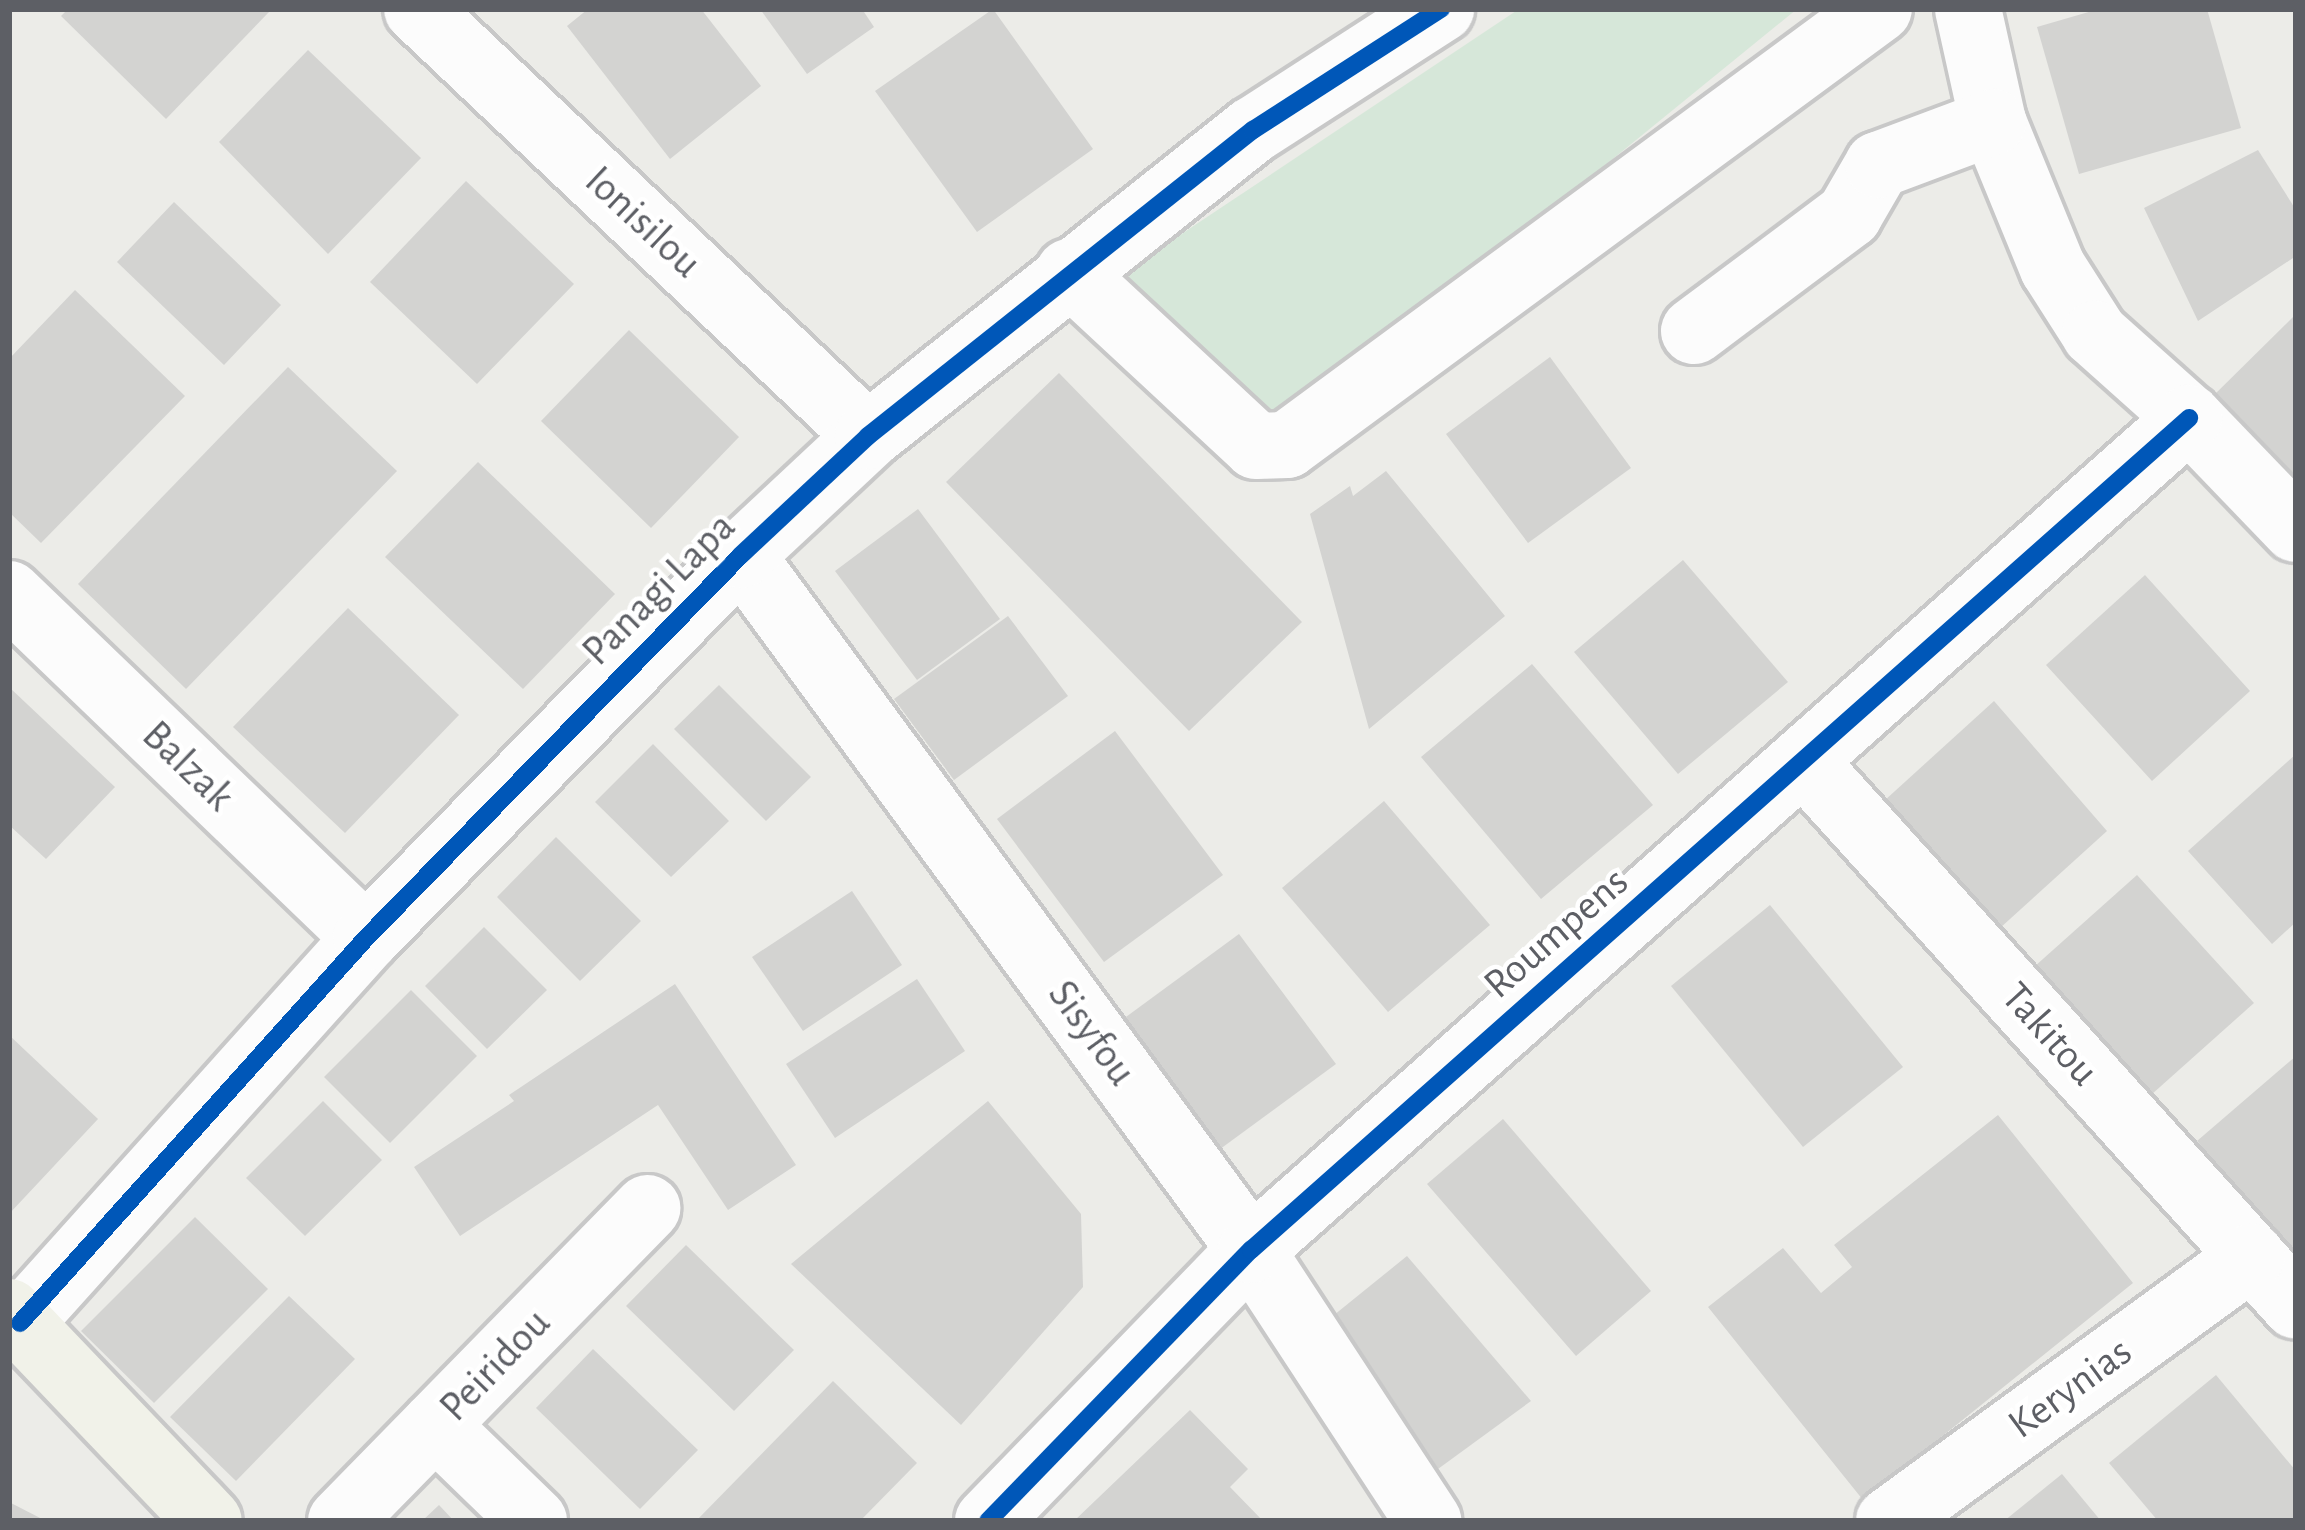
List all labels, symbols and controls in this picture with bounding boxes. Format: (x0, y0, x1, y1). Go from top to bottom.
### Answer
street label: Ionisilou (574, 156, 712, 288)
street label: Panagi Lapa (572, 502, 746, 676)
street label: Balzak (132, 710, 244, 822)
street label: Roumpens (1473, 857, 1639, 1009)
street label: Sisyfou (1037, 971, 1147, 1095)
street label: Takitou (1991, 972, 2109, 1096)
street label: Peiridou (429, 1298, 561, 1432)
street label: Kerynias (1998, 1326, 2142, 1450)

